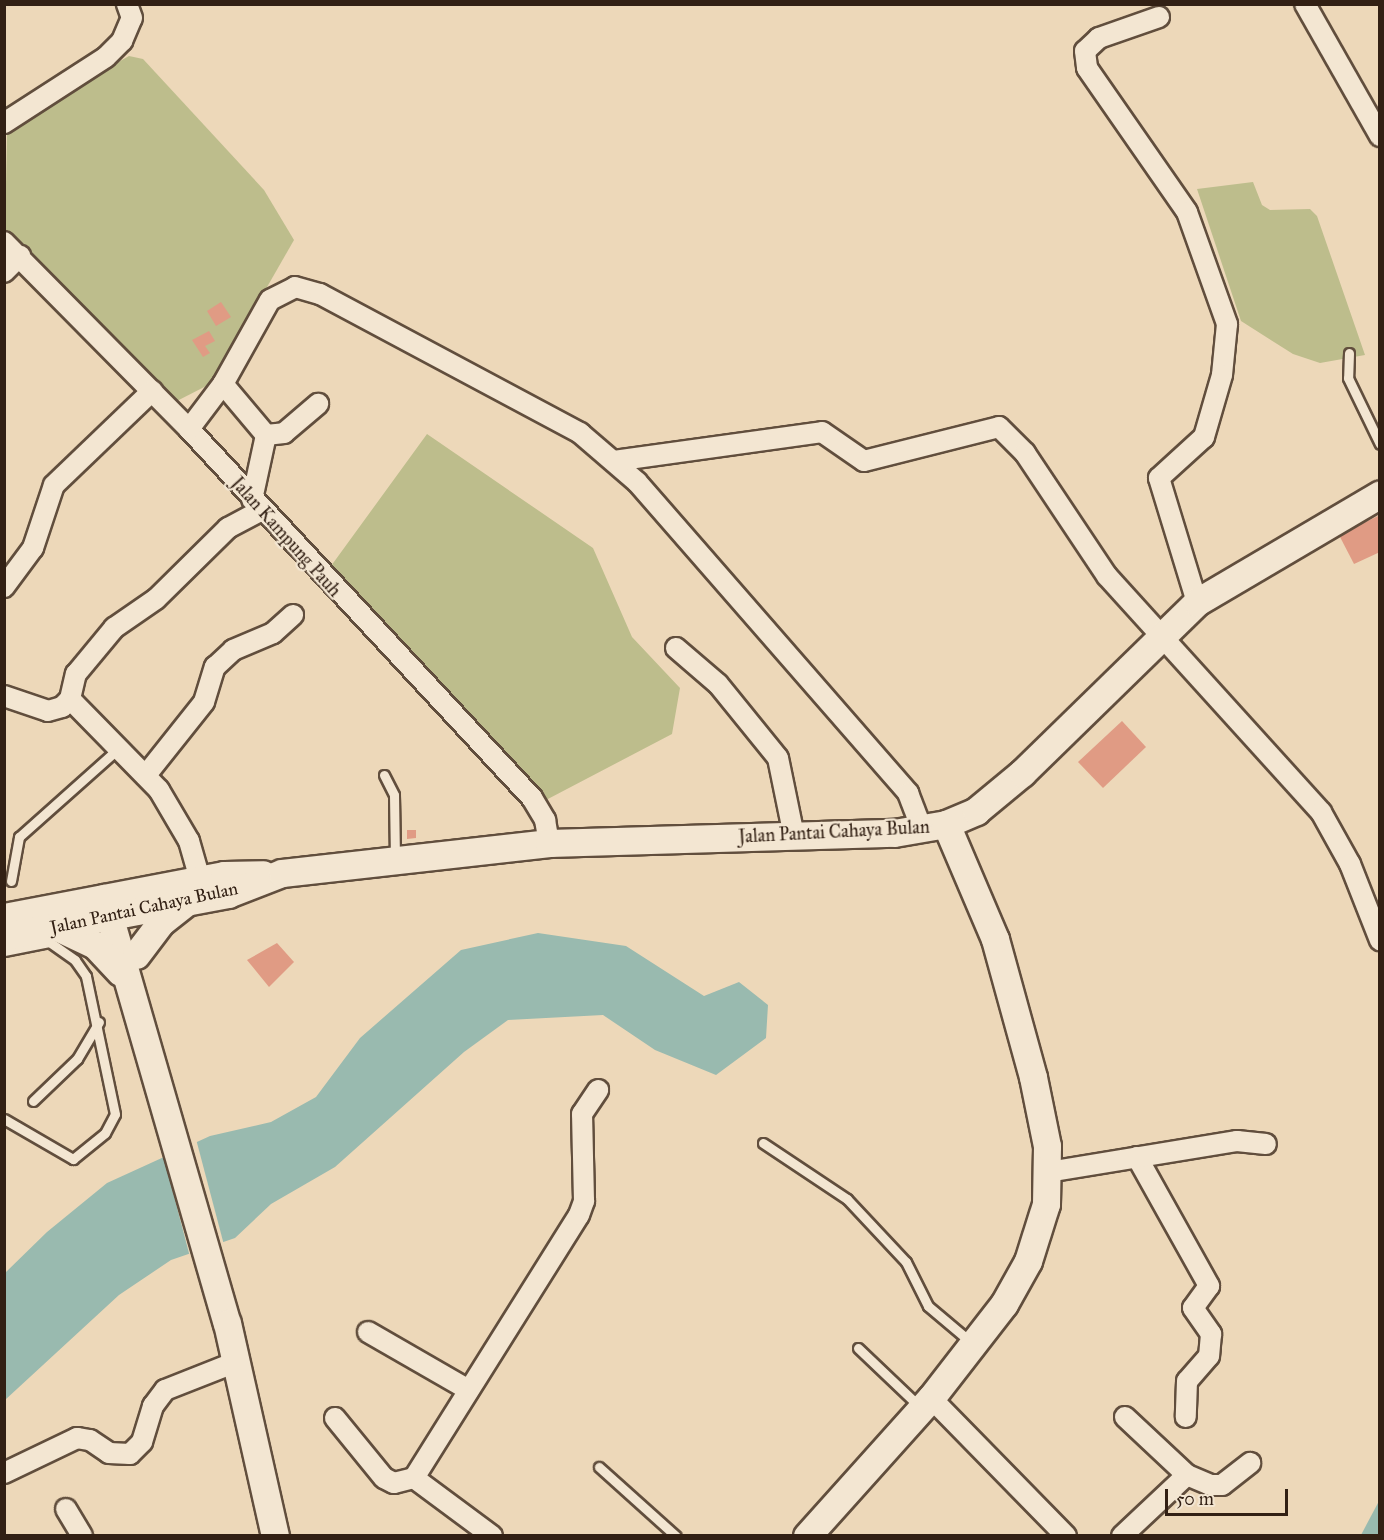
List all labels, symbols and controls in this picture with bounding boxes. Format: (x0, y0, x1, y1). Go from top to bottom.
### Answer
street label: Jalan Kampung Pauh (227, 473, 345, 601)
street label: Jalan Pantai Cahaya Bulan (738, 816, 930, 848)
street label: Jalan Pantai Cahaya Bulan (48, 878, 240, 938)
scale bar (1168, 1477, 1291, 1515)
text: 50 m (1176, 1488, 1214, 1510)

